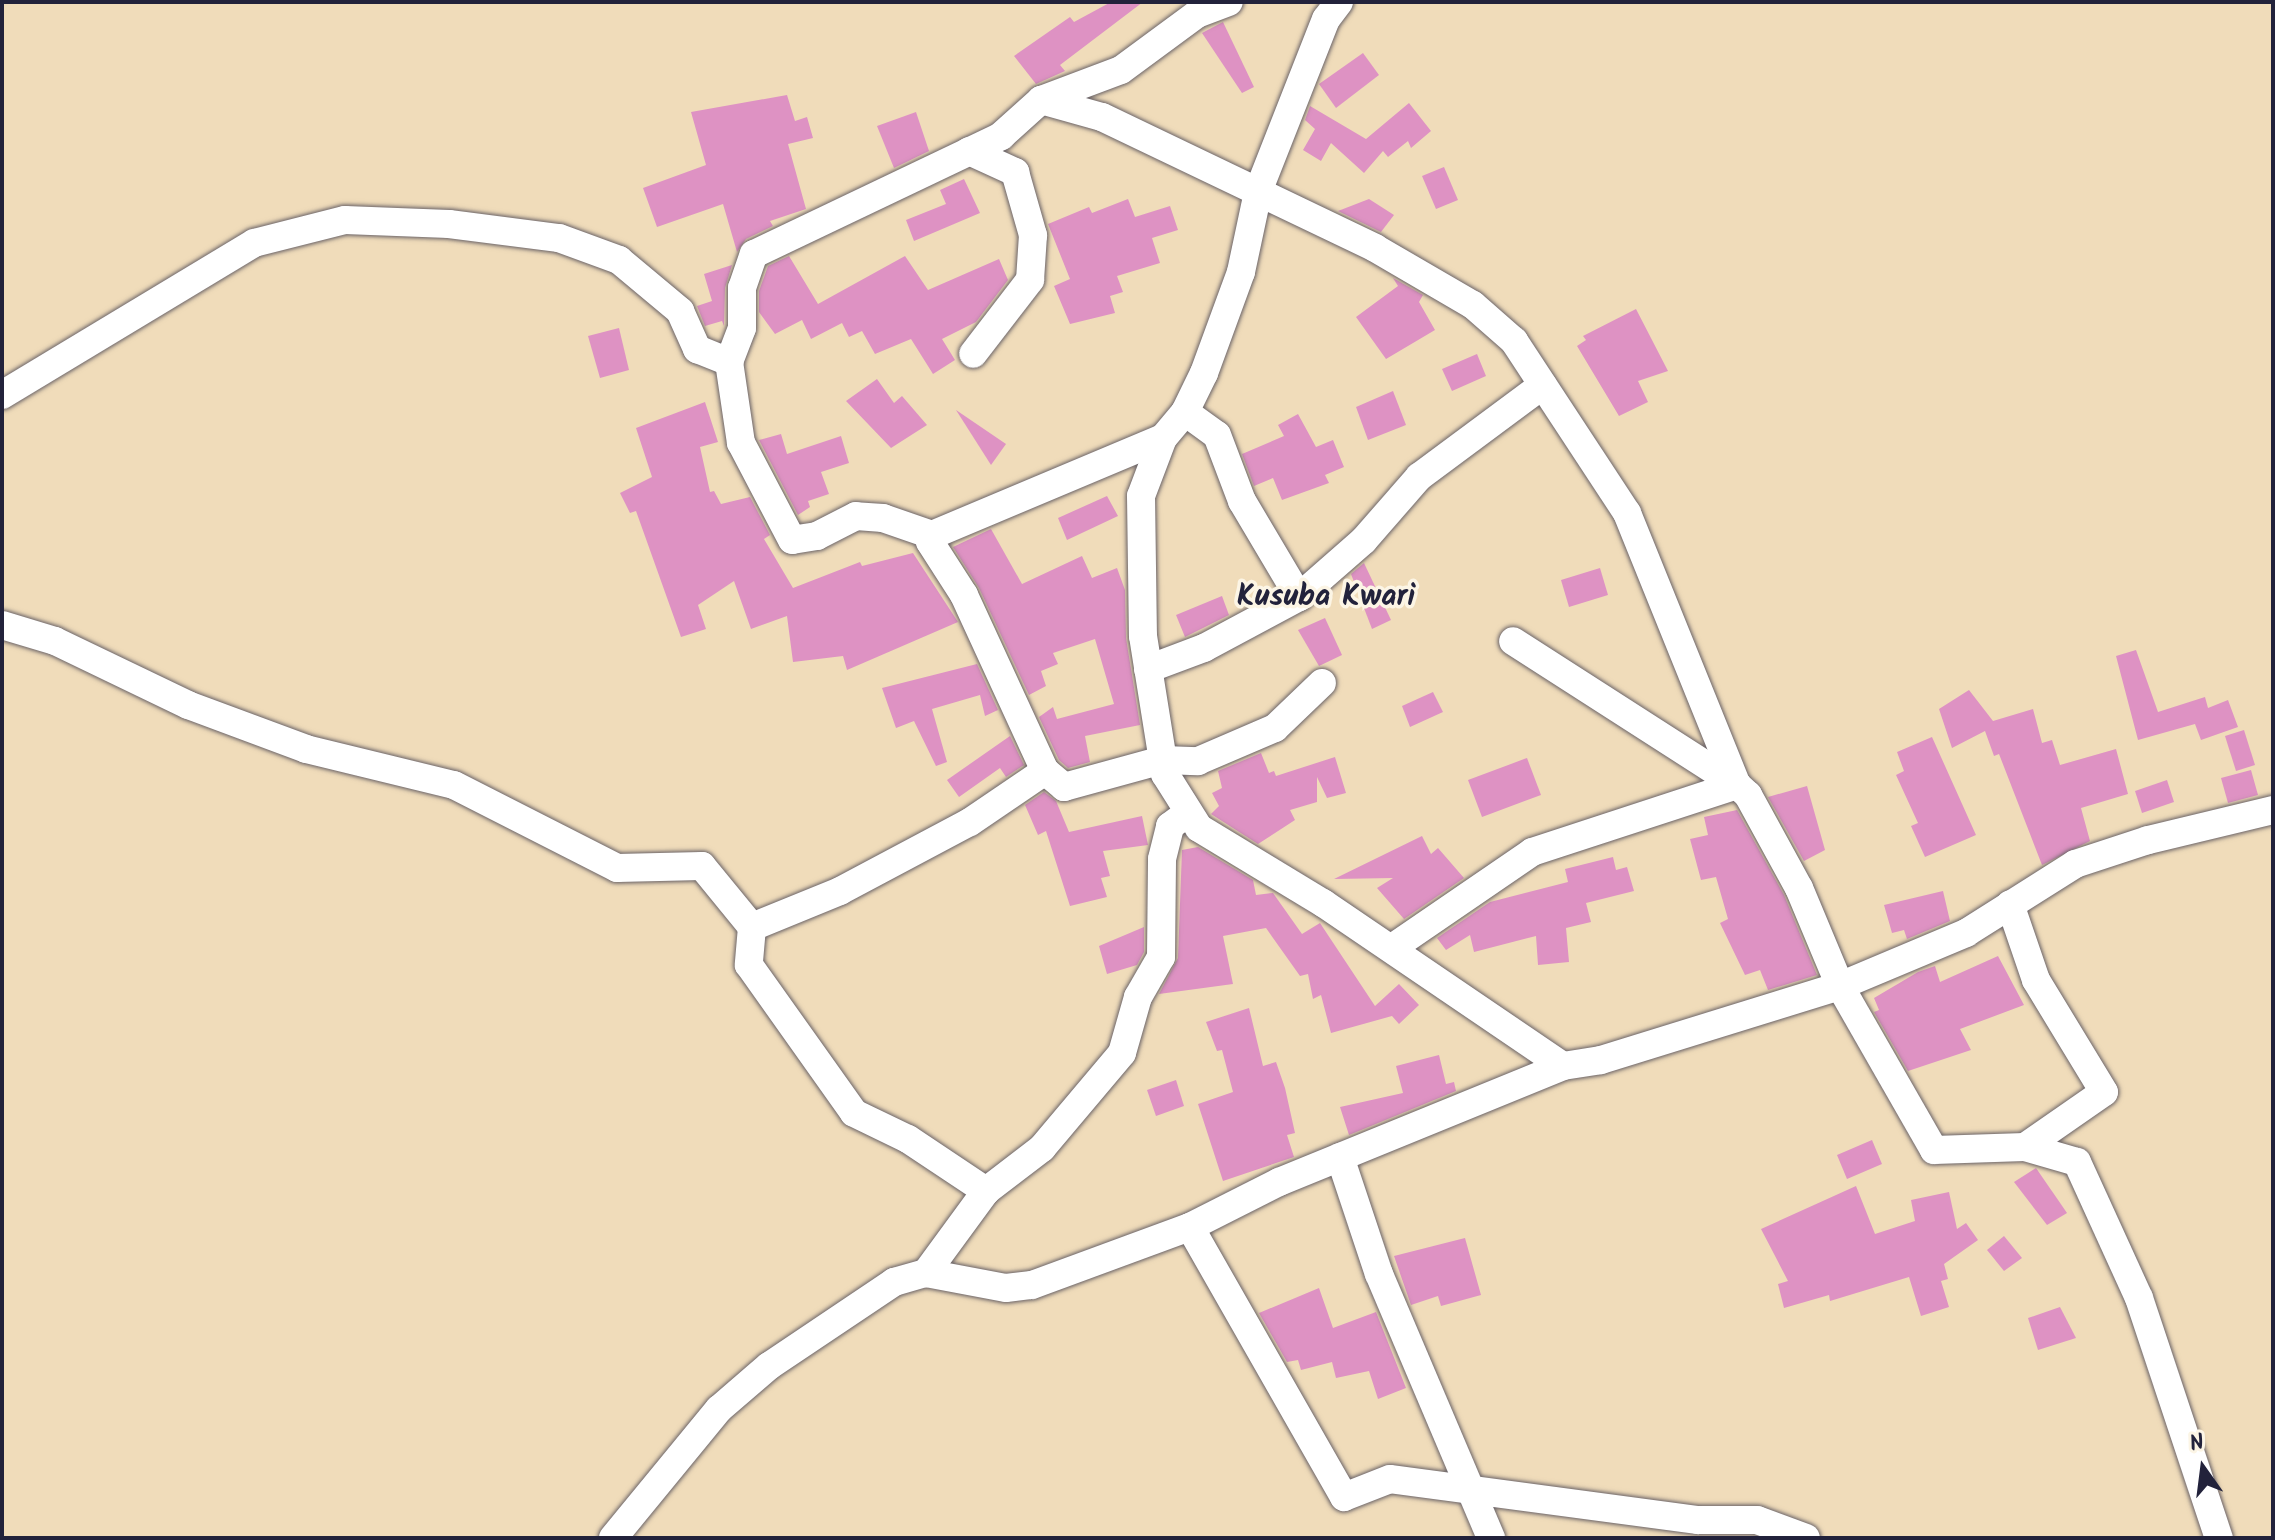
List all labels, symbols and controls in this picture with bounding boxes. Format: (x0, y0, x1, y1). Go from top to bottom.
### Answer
district label: Kusuba Kwari (1237, 579, 1415, 615)
text: N (2186, 1426, 2208, 1463)
north arrow (2163, 1428, 2243, 1508)

